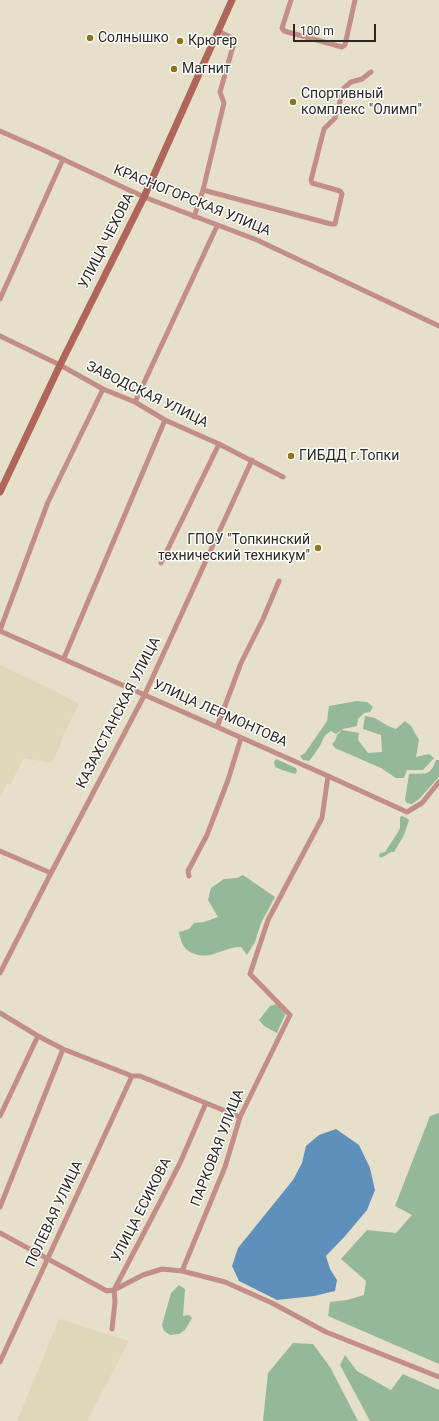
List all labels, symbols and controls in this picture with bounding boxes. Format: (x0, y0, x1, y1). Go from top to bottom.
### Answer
scale bar (295, 16, 378, 42)
text: 100 m (300, 24, 334, 38)
place label: Солнышко (98, 30, 169, 46)
marker: Солнышко (85, 33, 95, 43)
place label: Крюгер (188, 33, 237, 49)
marker: Крюгер (175, 36, 185, 46)
place label: Магнит (182, 61, 231, 77)
marker: Магнит (169, 64, 179, 74)
place label: Спортивный комплекс "Олимп" (301, 86, 422, 118)
marker: Спортивный комплекс "Олимп" (288, 97, 298, 107)
street label: КРАСНОГОРСКАЯ УЛИЦА (111, 162, 273, 240)
street label: УЛИЦА ЧЕХОВА (76, 190, 138, 292)
street label: ЗАВОДСКАЯ УЛИЦА (83, 358, 211, 432)
place label: ГИБДД г.Топки (299, 448, 399, 464)
marker: ГИБДД г.Топки (286, 451, 296, 461)
place label: ГПОУ "Топкинский технический техникум" (158, 532, 310, 564)
marker: ГПОУ "Топкинский технический техникум" (313, 543, 323, 553)
street label: КАЗАХСТАНСКАЯ УЛИЦА (73, 635, 165, 791)
street label: УЛИЦА ЛЕРМОНТОВА (150, 677, 290, 751)
street label: ПАРКОВАЯ УЛИЦА (188, 1087, 248, 1209)
street label: УЛИЦА ЕСИКОВА (108, 1155, 176, 1265)
street label: ПОЛЕВАЯ УЛИЦА (23, 1158, 87, 1270)

